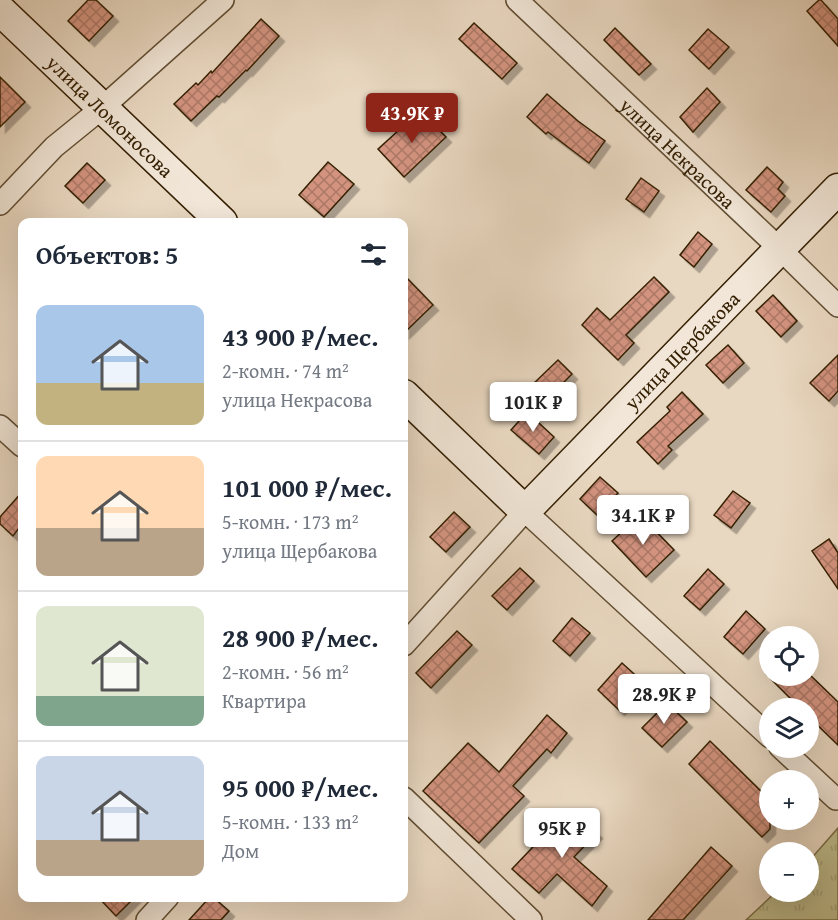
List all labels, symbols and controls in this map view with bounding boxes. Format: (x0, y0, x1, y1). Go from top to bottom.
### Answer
street label: улица Ломоносова (40, 47, 181, 184)
street label: улица Некрасова (613, 90, 743, 215)
pin: 43.9K ₽ (357, 93, 467, 144)
text: 43.9K ₽ (380, 98, 444, 127)
text: Объектов: 5 (36, 235, 179, 274)
icon: filters (357, 238, 390, 271)
street label: улица Щербакова (616, 284, 746, 417)
text: 43 900 ₽/мес. (222, 317, 378, 356)
icon: home (84, 329, 156, 401)
text: 2-комн. · 74 m² (222, 356, 349, 385)
pin: 101K ₽ (484, 382, 582, 433)
text: улица Некрасова (222, 385, 372, 414)
text: 101K ₽ (504, 387, 562, 416)
text: 101 000 ₽/мес. (222, 468, 392, 507)
icon: home (84, 480, 156, 552)
pin: 34.1K ₽ (588, 495, 698, 546)
text: 34.1K ₽ (611, 500, 675, 529)
text: 5-комн. · 173 m² (222, 507, 358, 536)
text: улица Щербакова (222, 536, 377, 565)
text: 28 900 ₽/мес. (222, 618, 378, 657)
map controls (759, 626, 819, 902)
button: locate (759, 626, 819, 686)
icon: home (84, 630, 156, 702)
text: 2-комн. · 56 m² (222, 657, 349, 686)
pin: 28.9K ₽ (609, 674, 719, 725)
text: 28.9K ₽ (632, 679, 696, 708)
text: Квартира (222, 686, 306, 715)
button: layers (759, 698, 819, 758)
text: 95 000 ₽/мес. (222, 768, 378, 807)
button: + (759, 770, 819, 830)
icon: home (84, 780, 156, 852)
text: 5-комн. · 133 m² (222, 807, 358, 836)
pin: 95K ₽ (520, 808, 604, 859)
text: 95K ₽ (538, 813, 586, 842)
text: Дом (222, 836, 259, 865)
button: − (759, 842, 819, 902)

